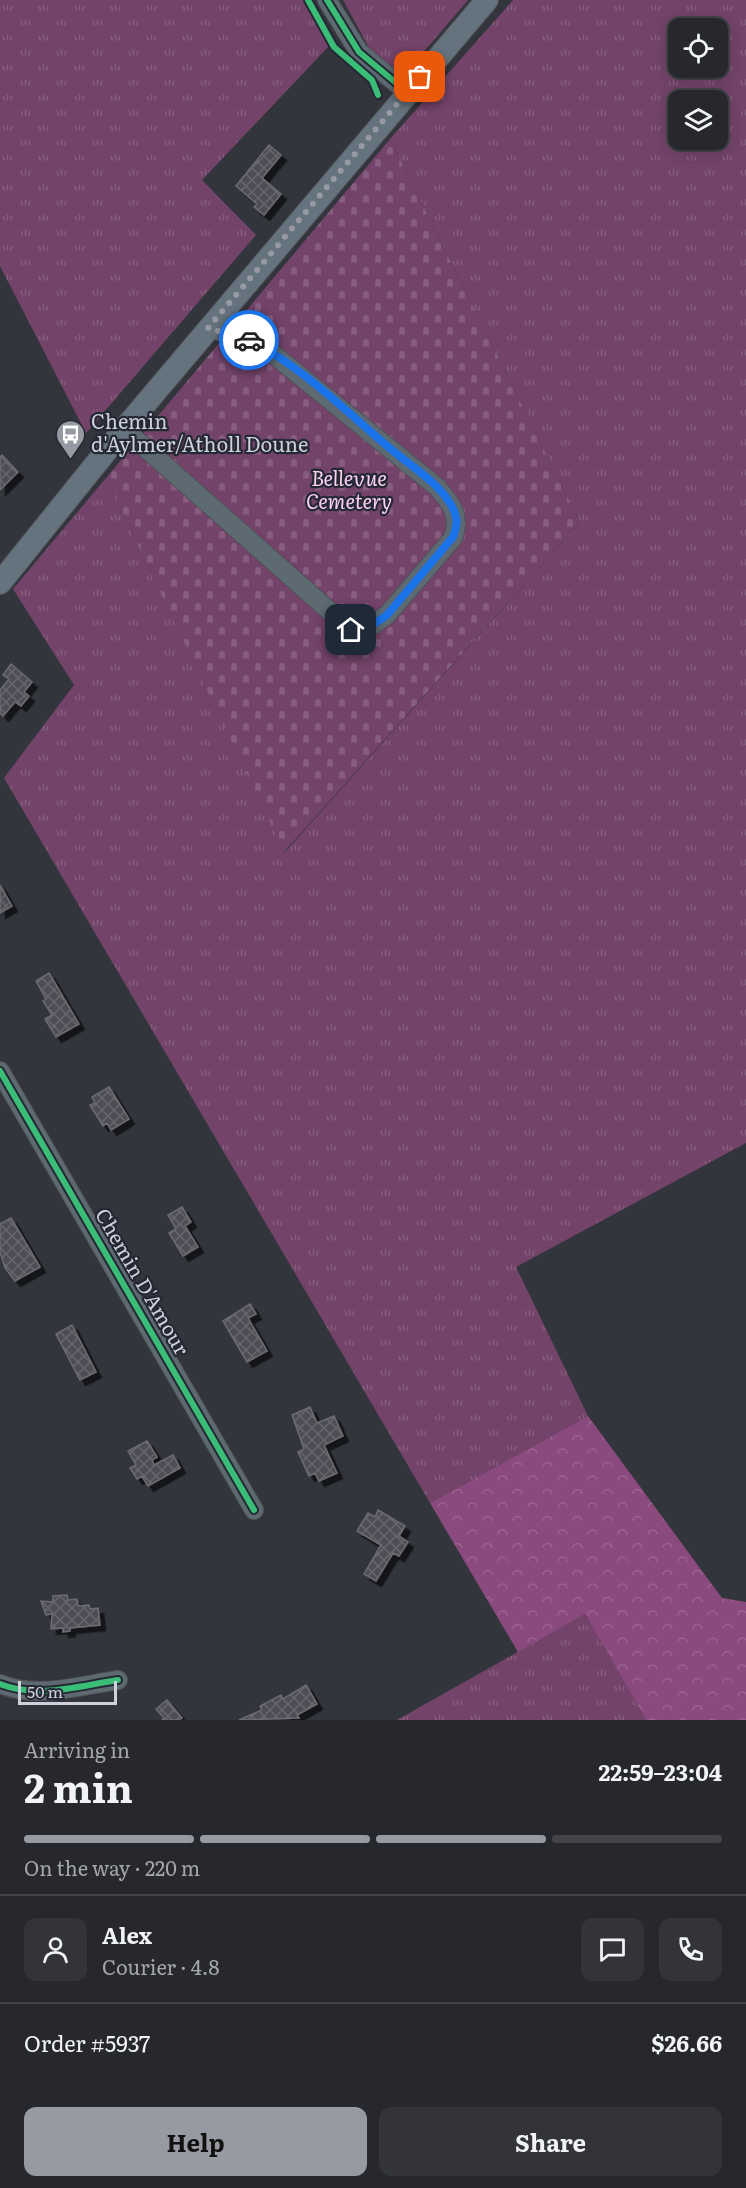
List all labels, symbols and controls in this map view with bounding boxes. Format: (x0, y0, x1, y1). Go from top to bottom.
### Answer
map controls (668, 18, 728, 150)
button: locate (668, 18, 728, 78)
pin (394, 51, 445, 102)
icon: bag (403, 60, 436, 93)
button: layers (668, 90, 728, 150)
courier (219, 310, 279, 370)
icon: car (233, 324, 266, 357)
place label: Chemin d'Aylmer/Atholl Doune (91, 405, 308, 458)
bus stop icon: Chemin d'Aylmer/Atholl Doune (54, 418, 86, 460)
park label: Bellevue Cemetery (306, 462, 392, 515)
pin (325, 604, 376, 655)
icon: home (334, 613, 367, 646)
street label: Chemin D'Amour (89, 1202, 198, 1361)
scale bar (18, 1678, 117, 1706)
text: 50 m (27, 1679, 63, 1703)
text: Arriving in (24, 1734, 130, 1764)
text: 22:59–23:04 (598, 1755, 722, 1788)
text: 2 min (24, 1757, 133, 1815)
text: On the way · 220 m (24, 1852, 200, 1882)
button: person (24, 1918, 87, 1981)
text: Alex (102, 1918, 152, 1951)
button: chat (581, 1918, 644, 1981)
button: phone (659, 1918, 722, 1981)
text: Courier · 4.8 (102, 1951, 219, 1981)
text: Order #5937 (24, 2026, 150, 2059)
text: $26.66 (651, 2026, 722, 2059)
button: Help (24, 2107, 367, 2176)
button: Share (379, 2107, 722, 2176)

